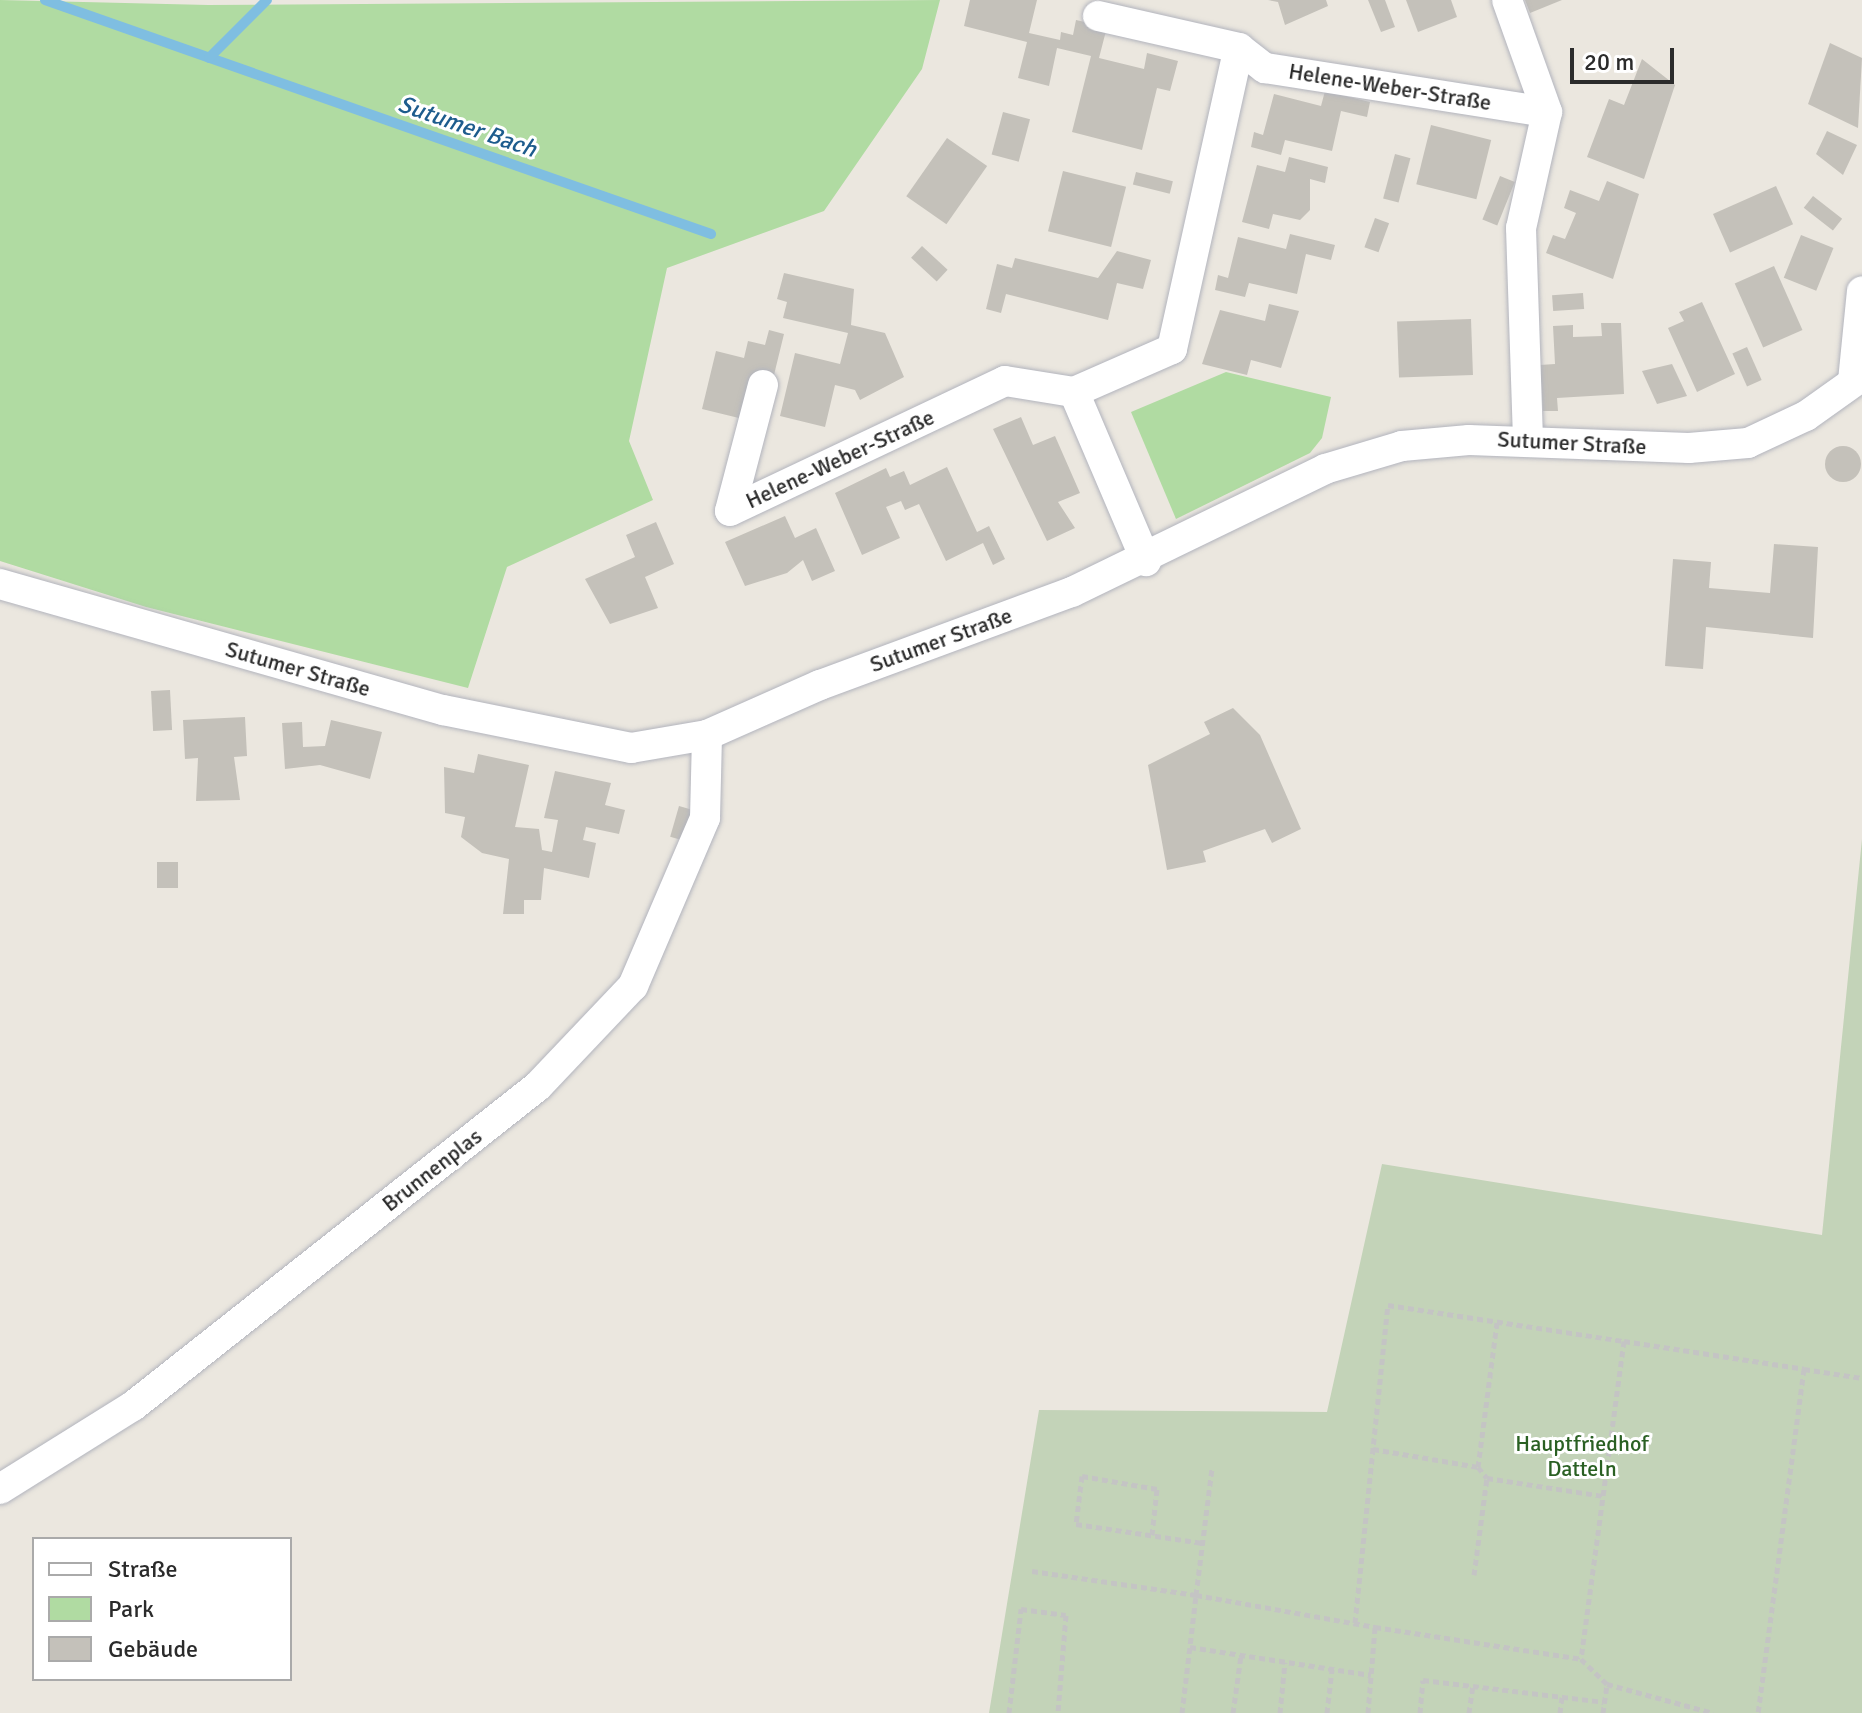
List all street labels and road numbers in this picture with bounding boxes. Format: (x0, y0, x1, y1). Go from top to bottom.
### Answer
street label: Helene-Weber-Straße (1287, 58, 1493, 116)
street label: Helene-Weber-Straße (742, 404, 938, 514)
street label: Sutumer Straße (1497, 426, 1647, 460)
street label: Sutumer Straße (866, 602, 1016, 678)
street label: Sutumer Straße (223, 636, 373, 702)
street label: Brunnenplas (377, 1123, 487, 1217)

